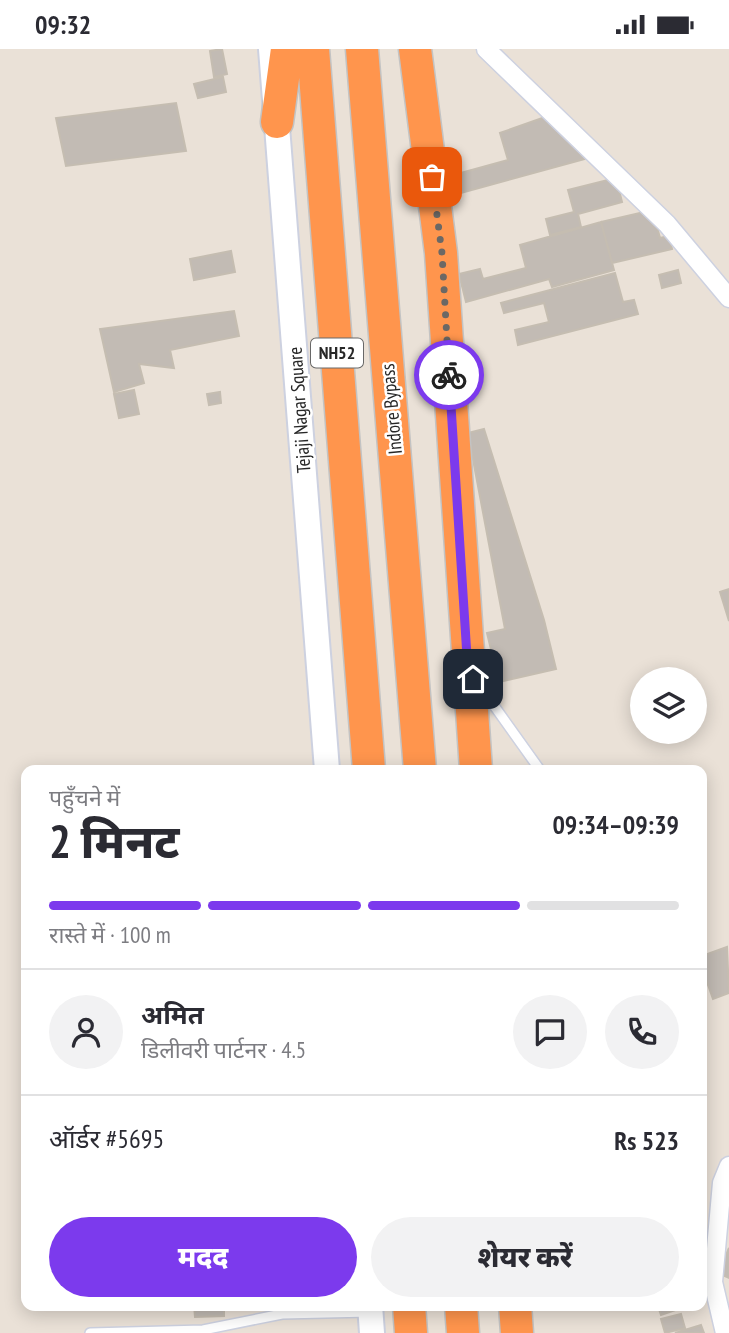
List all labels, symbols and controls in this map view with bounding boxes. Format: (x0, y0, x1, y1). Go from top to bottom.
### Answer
text: 09:32 (35, 8, 91, 41)
pin (402, 147, 462, 207)
icon: bag (413, 158, 451, 196)
road number: NH52 (311, 339, 363, 367)
courier (414, 340, 484, 410)
street label: Tejaji Nagar Square (283, 346, 315, 474)
icon: bike (430, 356, 468, 394)
street label: Indore Bypass (375, 363, 407, 455)
pin (443, 649, 503, 709)
icon: home (454, 660, 492, 698)
map controls (630, 667, 707, 744)
button: layers (630, 667, 707, 744)
text: पहुँचने में (49, 783, 120, 812)
text: 09:34–09:39 (552, 808, 679, 841)
text: 2 मिनट (49, 811, 179, 871)
text: रास्ते में · 100 m (49, 920, 171, 949)
button: person (49, 995, 123, 1069)
button: chat (513, 995, 587, 1069)
button: phone (605, 995, 679, 1069)
text: अमित (141, 998, 204, 1031)
text: डिलीवरी पार्टनर · 4.5 (141, 1035, 306, 1064)
text: ऑर्डर #5695 (49, 1122, 164, 1155)
text: Rs 523 (614, 1124, 679, 1157)
button: मदद (49, 1217, 357, 1297)
button: शेयर करें (371, 1217, 679, 1297)

